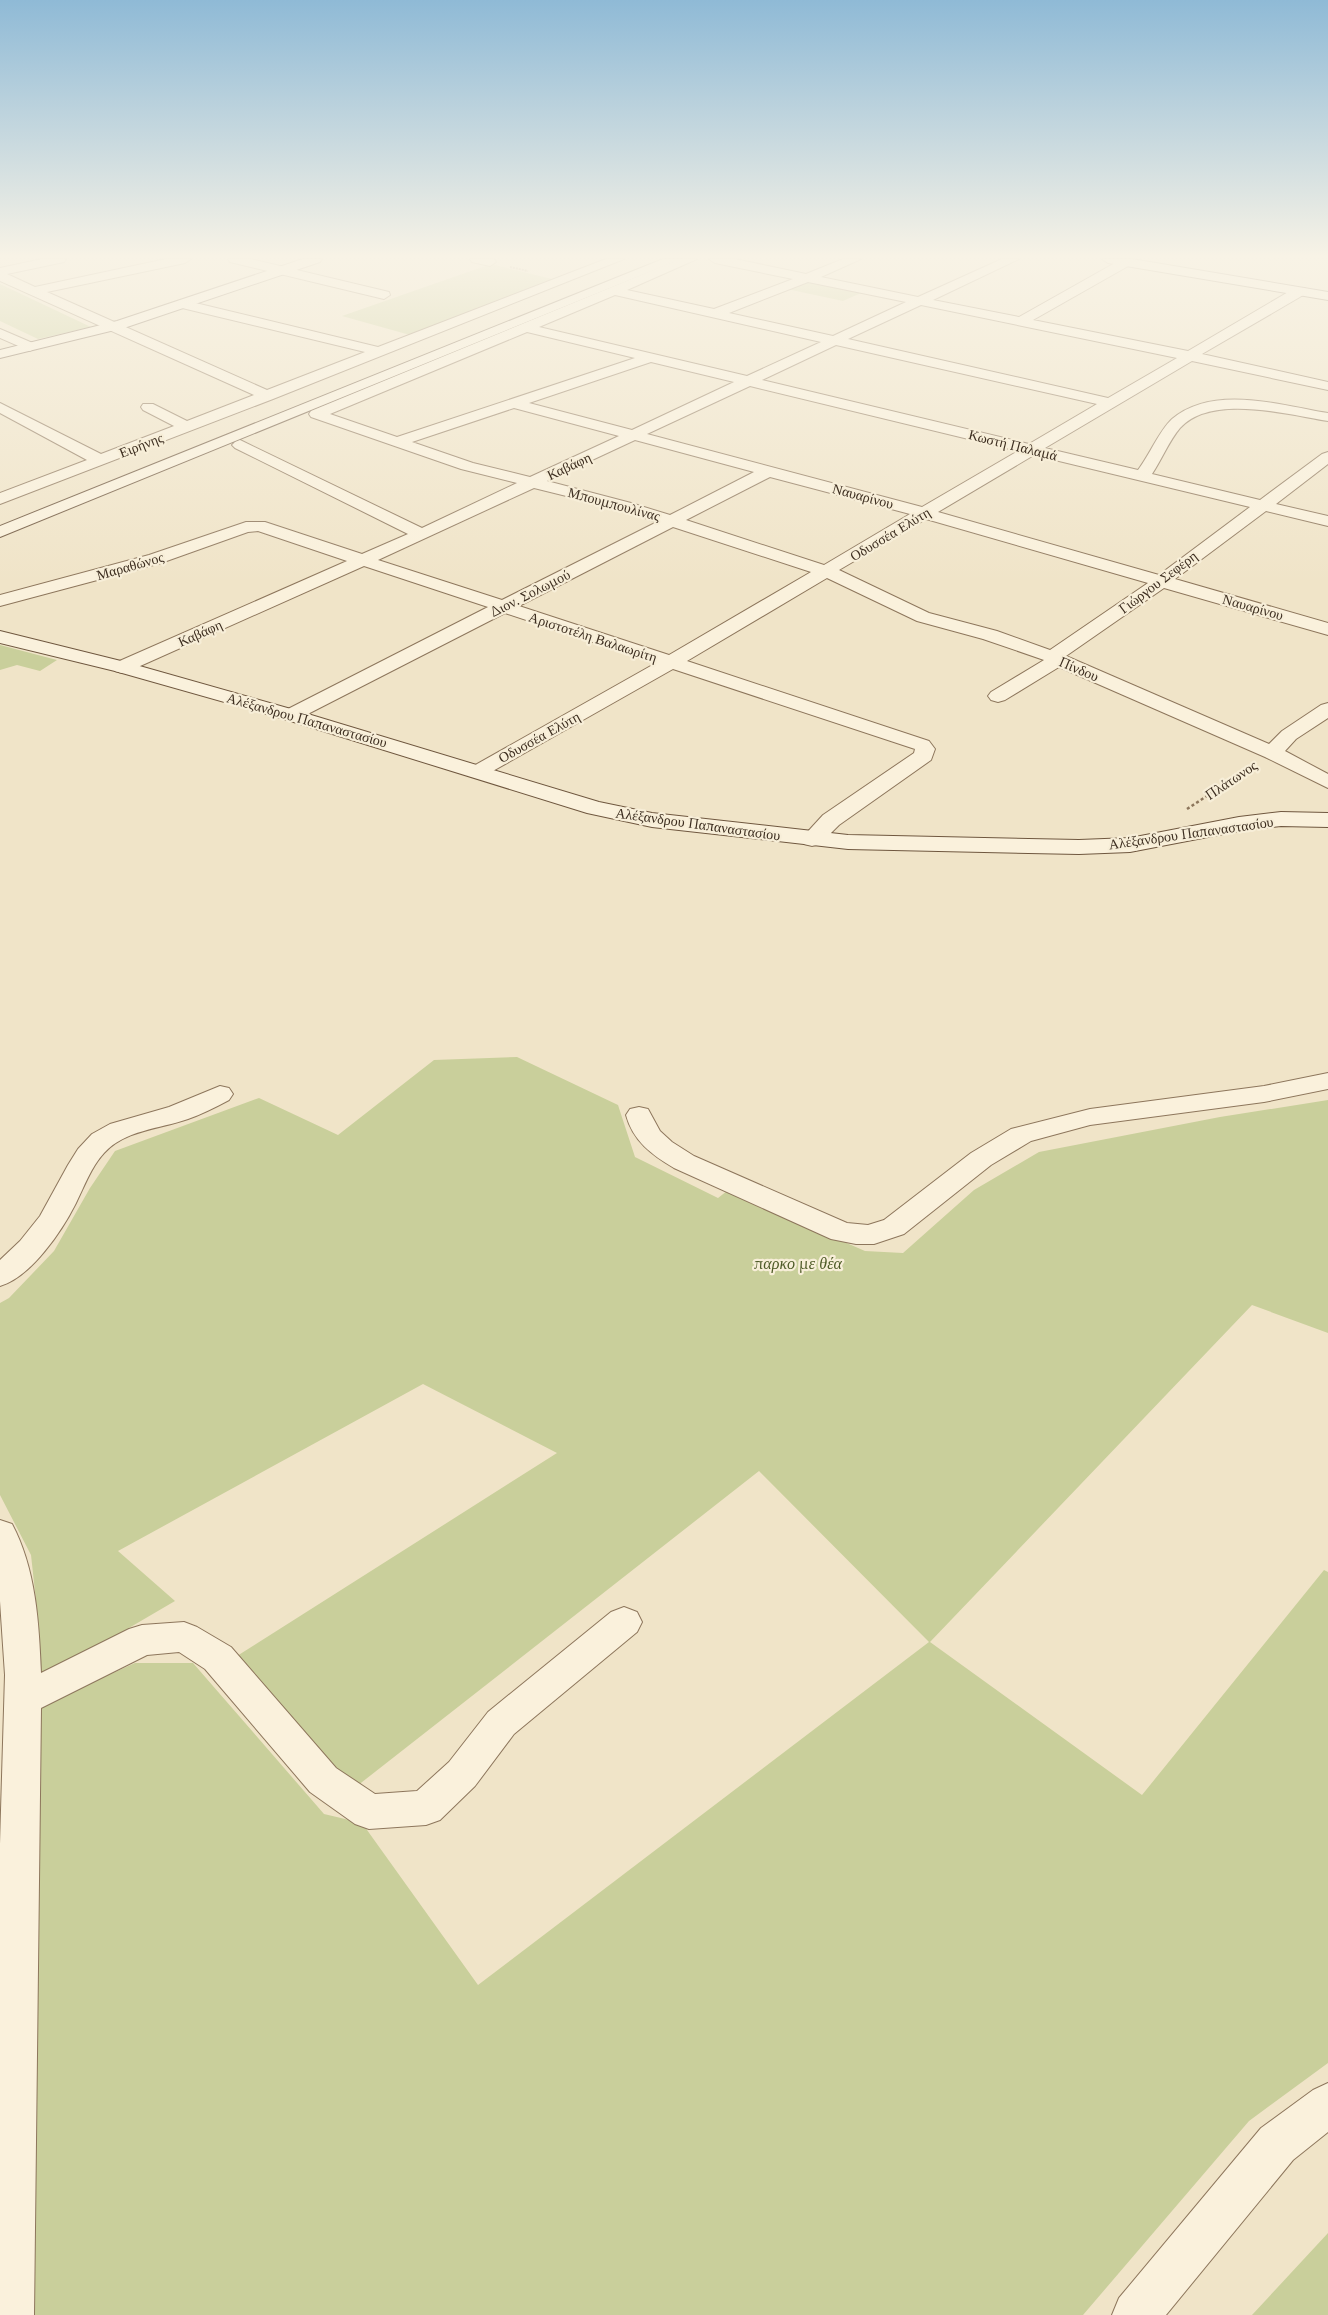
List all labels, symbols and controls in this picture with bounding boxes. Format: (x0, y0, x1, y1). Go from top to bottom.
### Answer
street label: Κωστή Παλαμά (967, 425, 1060, 465)
street label: Ειρήνης (116, 428, 166, 462)
street label: Καβάφη (544, 448, 594, 484)
street label: Ναυαρίνου (830, 479, 896, 513)
street label: Μπουμπουλίνας (566, 483, 663, 525)
street label: Οδυσσέα Ελύτη (847, 503, 933, 565)
street label: Γιώργου Σεφέρη (1115, 547, 1201, 617)
street label: Μαραθώνος (94, 548, 166, 584)
street label: Διον. Σολωμού (487, 565, 573, 621)
street label: Ναυαρίνου (1220, 590, 1286, 624)
street label: Αριστοτέλη Βαλαωρίτη (527, 608, 659, 666)
street label: Καβάφη (175, 615, 225, 651)
street label: Πίνδου (1056, 653, 1102, 685)
street label: Αλέξανδρου Παπαναστασίου (225, 688, 389, 752)
street label: Οδυσσέα Ελύτη (495, 707, 583, 767)
street label: Πλάτωνος (1202, 756, 1261, 804)
street label: Αλέξανδρου Παπαναστασίου (614, 804, 782, 844)
street label: Αλέξανδρου Παπαναστασίου (1107, 813, 1275, 853)
park label: παρκο με θέα (754, 1253, 842, 1273)

